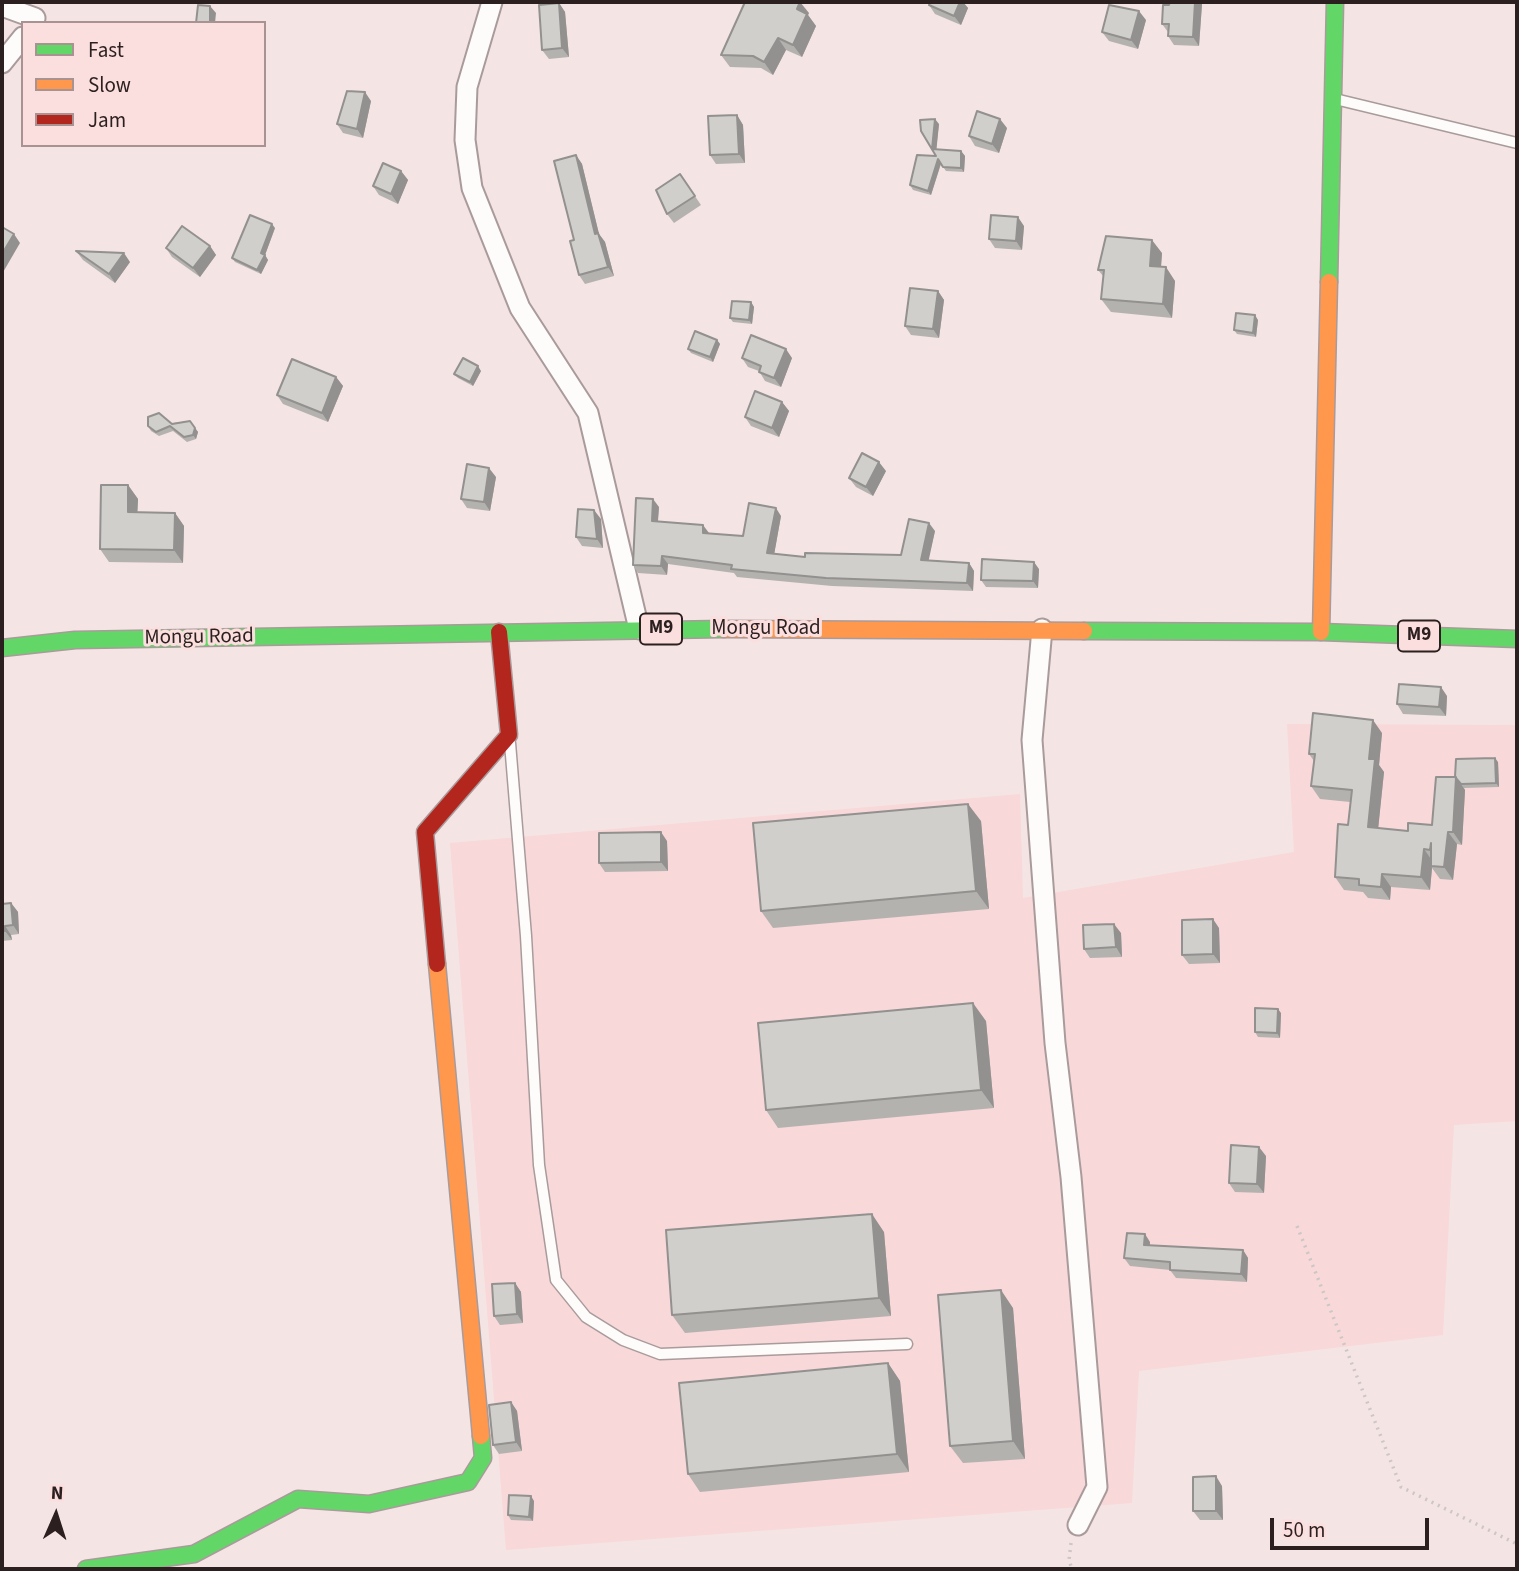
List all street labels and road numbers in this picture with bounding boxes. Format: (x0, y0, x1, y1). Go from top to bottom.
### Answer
road number: M9 (640, 614, 682, 644)
street label: Mongu Road (711, 616, 821, 642)
road number: M9 (1398, 621, 1440, 652)
street label: Mongu Road (144, 624, 254, 652)

